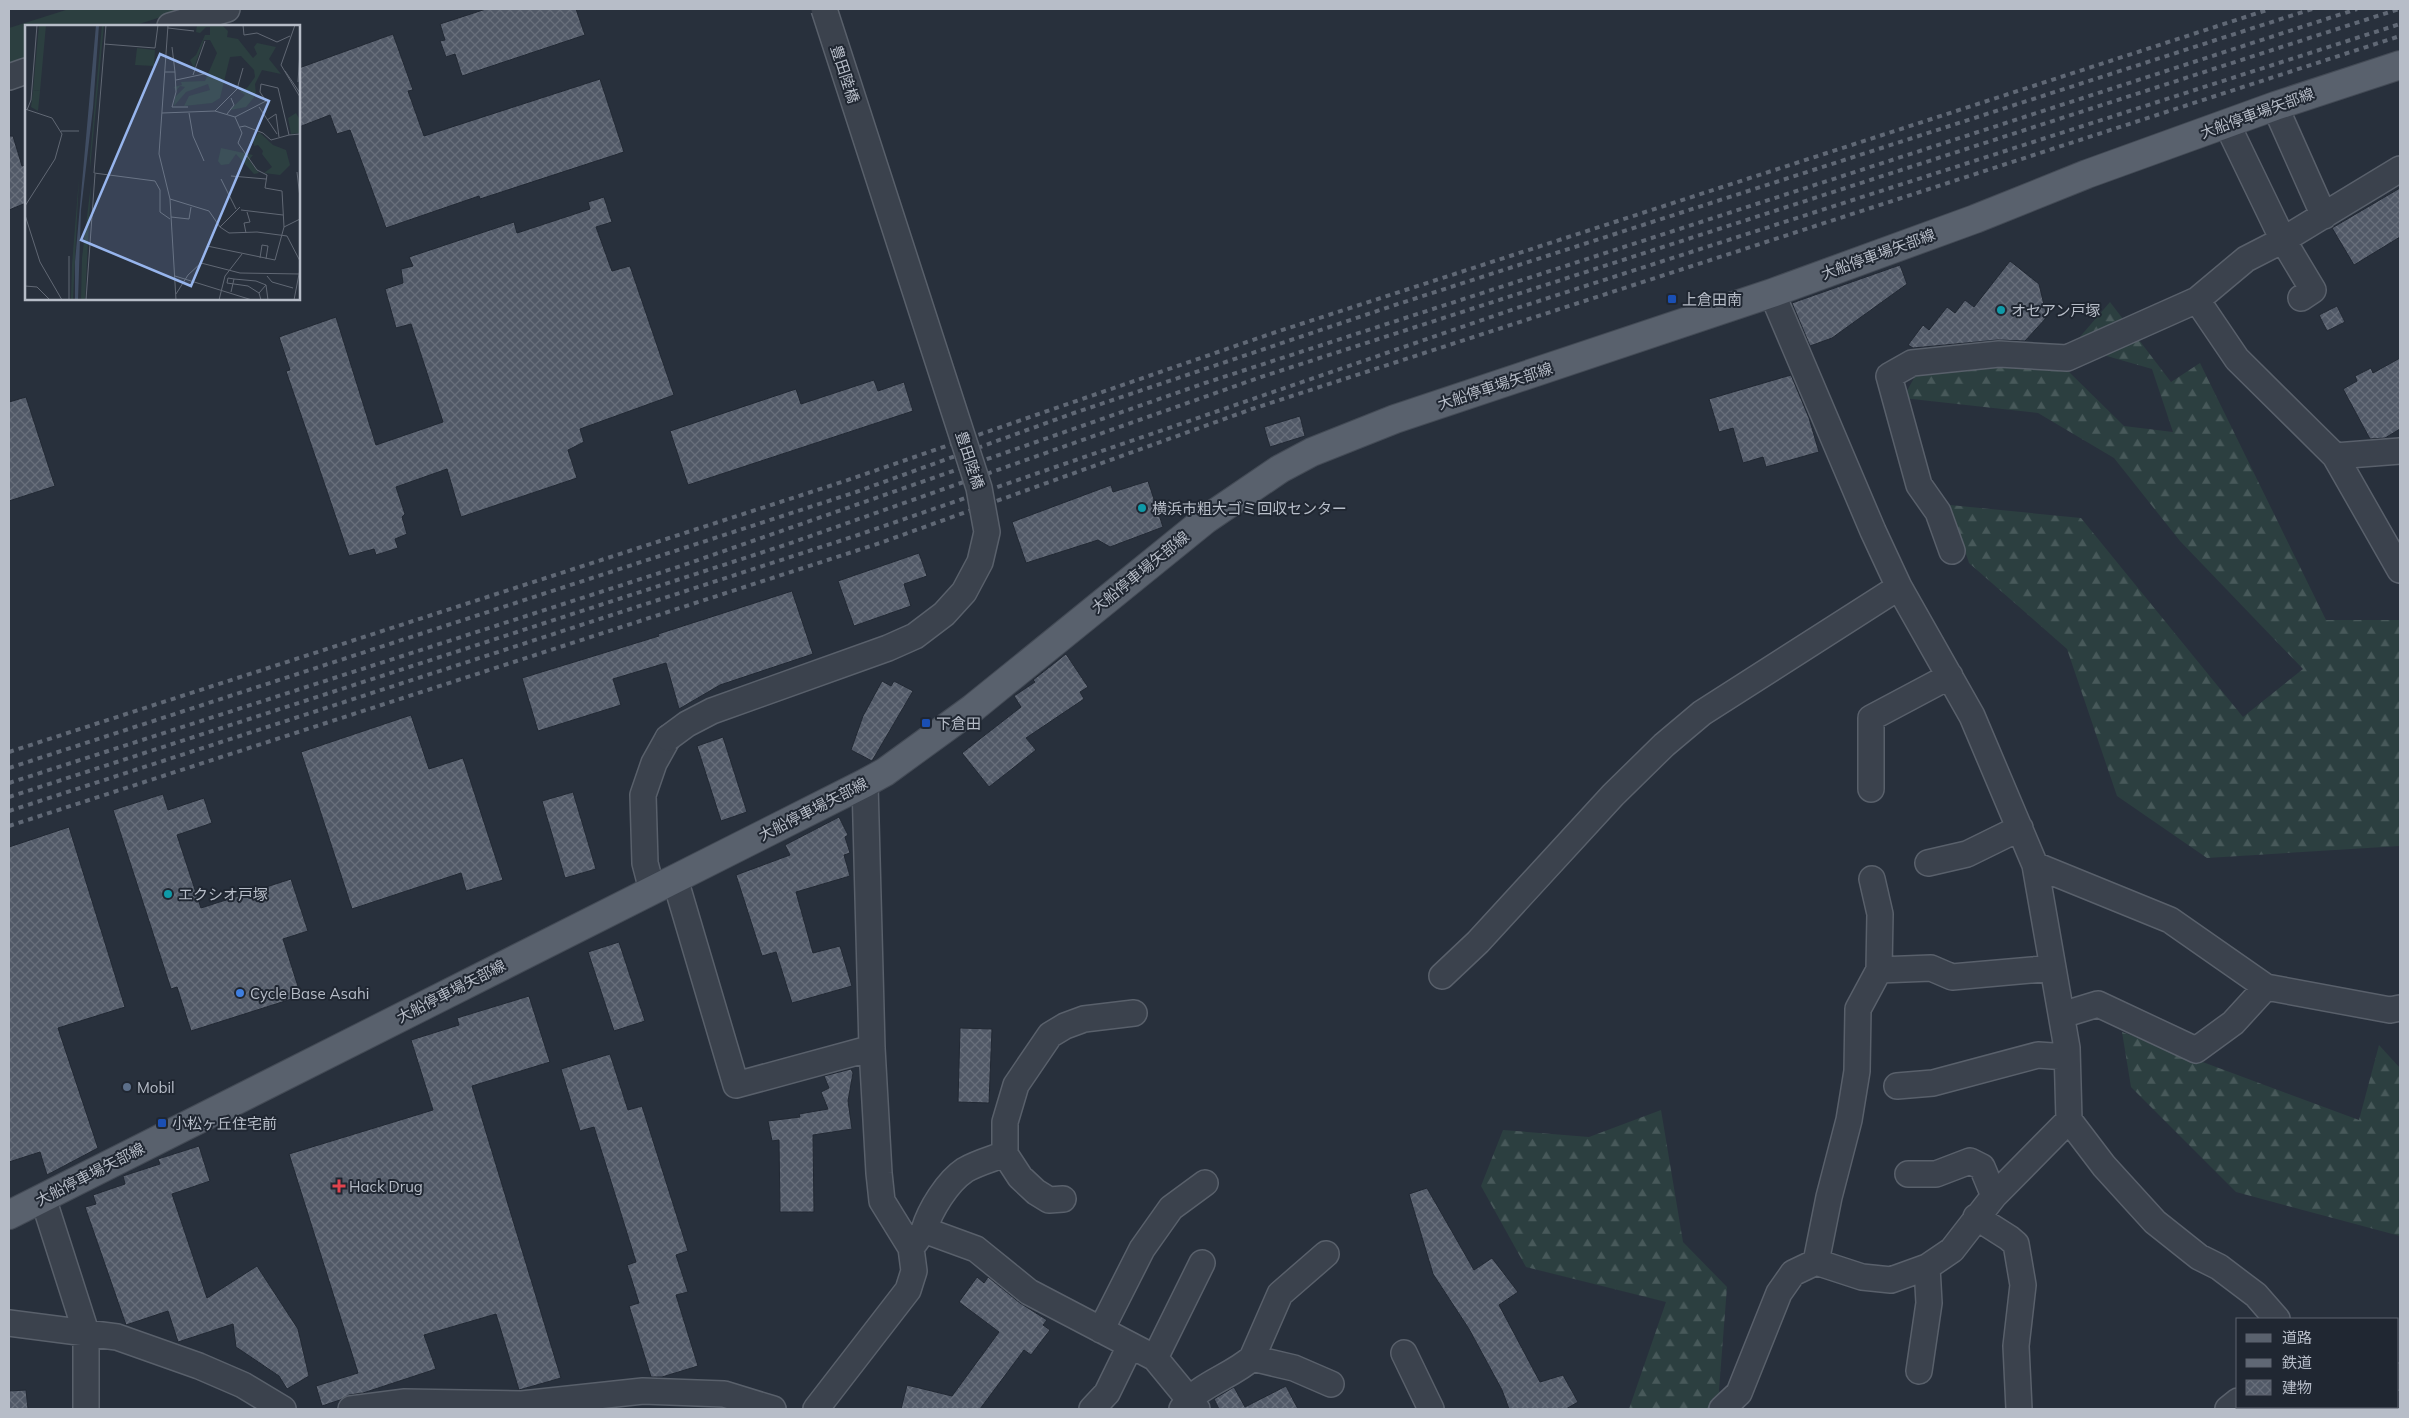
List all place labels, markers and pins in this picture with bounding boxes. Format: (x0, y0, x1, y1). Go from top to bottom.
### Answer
place label: 上倉田南 (1682, 290, 1742, 309)
marker: 上倉田南 (1666, 293, 1678, 305)
place label: オセアン戸塚 (2011, 301, 2100, 320)
marker: オセアン戸塚 (1995, 304, 2007, 316)
place label: 横浜市粗大ゴミ回収センター (1152, 499, 1347, 518)
marker: 横浜市粗大ゴミ回収センター (1136, 502, 1148, 514)
place label: 下倉田 (936, 714, 981, 733)
marker: 下倉田 (920, 717, 932, 729)
place label: エクシオ戸塚 (178, 885, 268, 904)
marker: エクシオ戸塚 (162, 888, 174, 900)
place label: Cycle Base Asahi (250, 984, 369, 1003)
marker: Cycle Base Asahi (234, 987, 246, 999)
place label: Mobil (137, 1078, 175, 1097)
marker: Mobil (121, 1081, 133, 1093)
place label: 小松ヶ丘住宅前 (172, 1114, 277, 1133)
marker: 小松ヶ丘住宅前 (156, 1117, 168, 1129)
place label: Hack Drug (349, 1177, 423, 1196)
marker: Hack Drug (333, 1180, 345, 1192)

